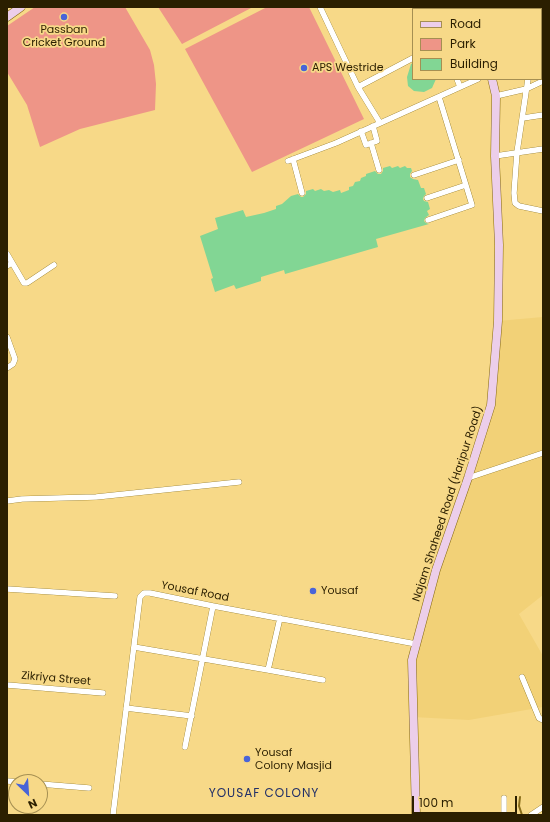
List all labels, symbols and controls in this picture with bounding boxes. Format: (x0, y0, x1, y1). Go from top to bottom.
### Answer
legend (412, 8, 542, 80)
marker: Passban Cricket Ground (59, 12, 69, 22)
text: Road (450, 15, 481, 32)
place label: Passban Cricket Ground (23, 23, 105, 49)
text: Park (450, 35, 476, 52)
text: Building (450, 55, 498, 72)
place label: APS Westride (312, 61, 384, 75)
marker: APS Westride (299, 63, 309, 73)
street label: Najam Shaheed Road (Haripur Road) (410, 404, 486, 604)
street label: Yousaf Road (160, 579, 230, 605)
place label: Yousaf (321, 584, 358, 598)
marker: Yousaf (308, 586, 318, 596)
street label: Zikriya Street (21, 669, 91, 689)
place label: Yousaf Colony Masjid (255, 746, 332, 772)
marker: Yousaf Colony Masjid (242, 754, 252, 764)
north arrow (8, 774, 48, 814)
district label: YOUSAF COLONY (209, 787, 319, 801)
scale bar (414, 788, 519, 814)
text: 100 m (419, 794, 453, 811)
text: N (26, 795, 40, 813)

